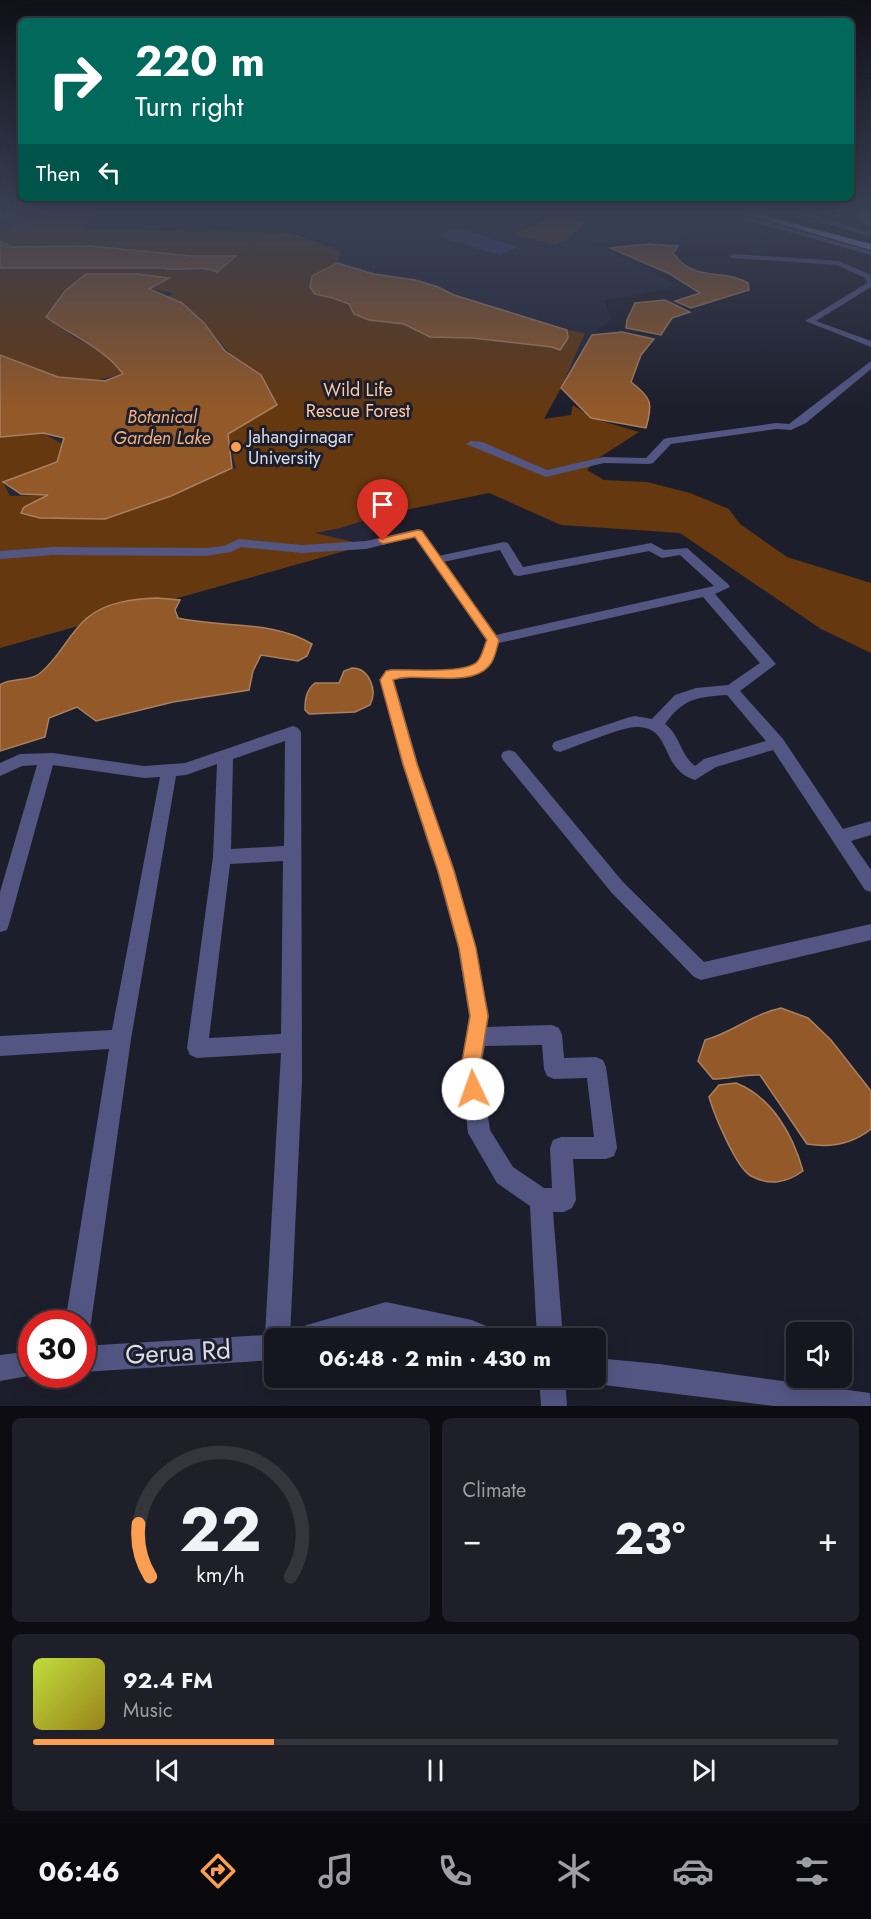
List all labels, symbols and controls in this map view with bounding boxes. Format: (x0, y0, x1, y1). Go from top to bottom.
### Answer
text: 220 m (135, 31, 265, 92)
icon: right (36, 42, 114, 120)
text: Turn right (135, 87, 243, 126)
icon: left (93, 156, 126, 189)
text: Then (36, 157, 81, 189)
park label: Wild Life Rescue Forest (306, 377, 411, 424)
water label: Botanical Garden Lake (113, 404, 211, 451)
place label: Jahangirnagar University (246, 424, 354, 471)
marker: Jahangirnagar University (229, 440, 243, 454)
pin (357, 479, 408, 541)
icon: arrive (366, 488, 399, 521)
position arrow (441, 1057, 505, 1121)
speed limit sign: 30 (18, 1310, 96, 1388)
map controls (786, 1322, 852, 1388)
button: sound (786, 1322, 852, 1388)
street label: Gerua Rd (124, 1330, 232, 1374)
text: 06:48 · 2 min · 430 m (319, 1342, 551, 1374)
text: Climate (463, 1476, 526, 1505)
text: 22 (180, 1484, 262, 1574)
text: 23° (614, 1506, 685, 1571)
text: − (463, 1516, 482, 1563)
text: + (818, 1516, 838, 1563)
text: km/h (197, 1559, 245, 1590)
text: 92.4 FM (123, 1664, 213, 1696)
text: Music (123, 1696, 173, 1725)
icon: previous (151, 1754, 184, 1787)
icon: pause (419, 1754, 452, 1787)
icon: next (687, 1754, 720, 1787)
icon: directions (197, 1850, 239, 1892)
icon: music (315, 1850, 357, 1892)
icon: phone (434, 1850, 476, 1892)
icon: climate (553, 1850, 595, 1892)
icon: car (672, 1850, 714, 1892)
icon: filters (791, 1850, 833, 1892)
text: 06:46 (38, 1852, 120, 1891)

